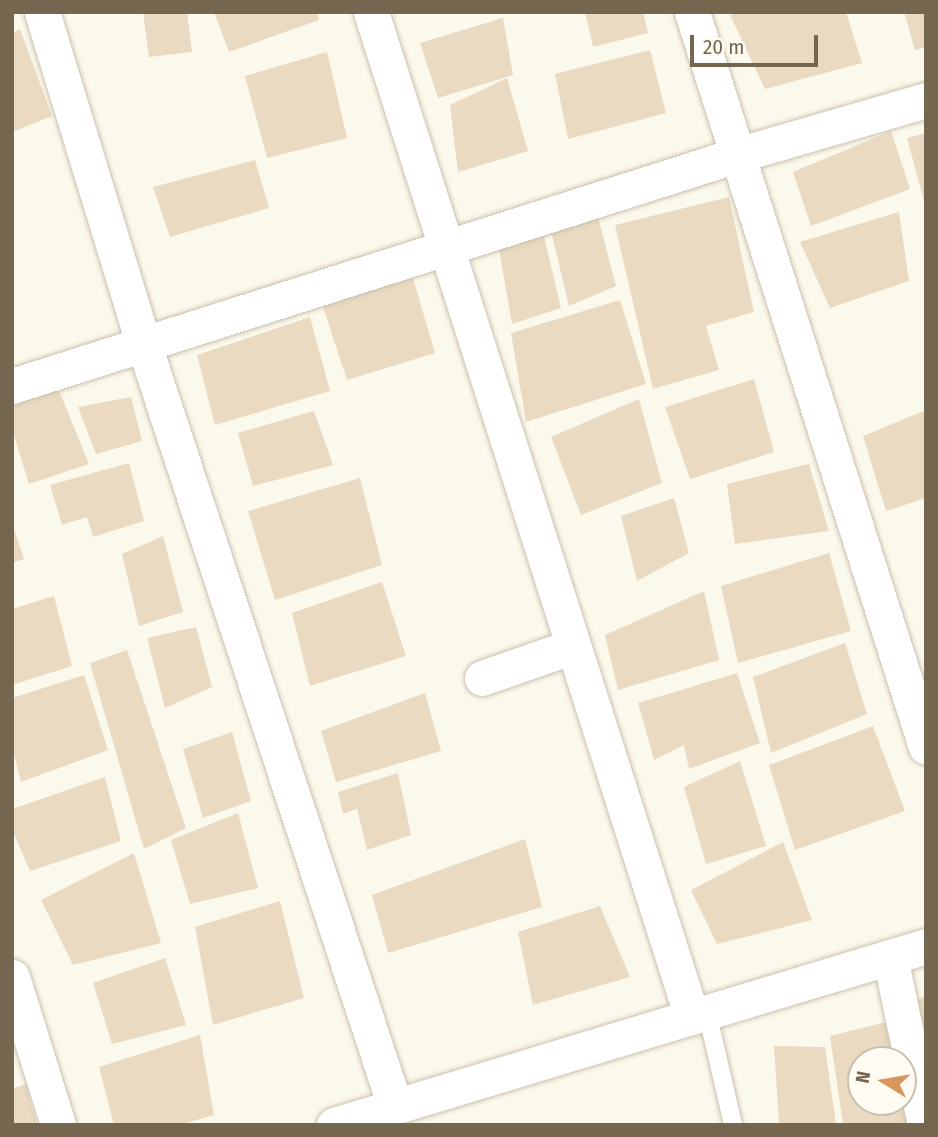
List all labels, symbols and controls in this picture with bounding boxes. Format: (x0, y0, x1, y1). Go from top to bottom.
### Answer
scale bar (693, 21, 821, 65)
text: 20 m (703, 34, 744, 60)
north arrow (847, 1046, 917, 1116)
text: N (850, 1070, 875, 1085)

